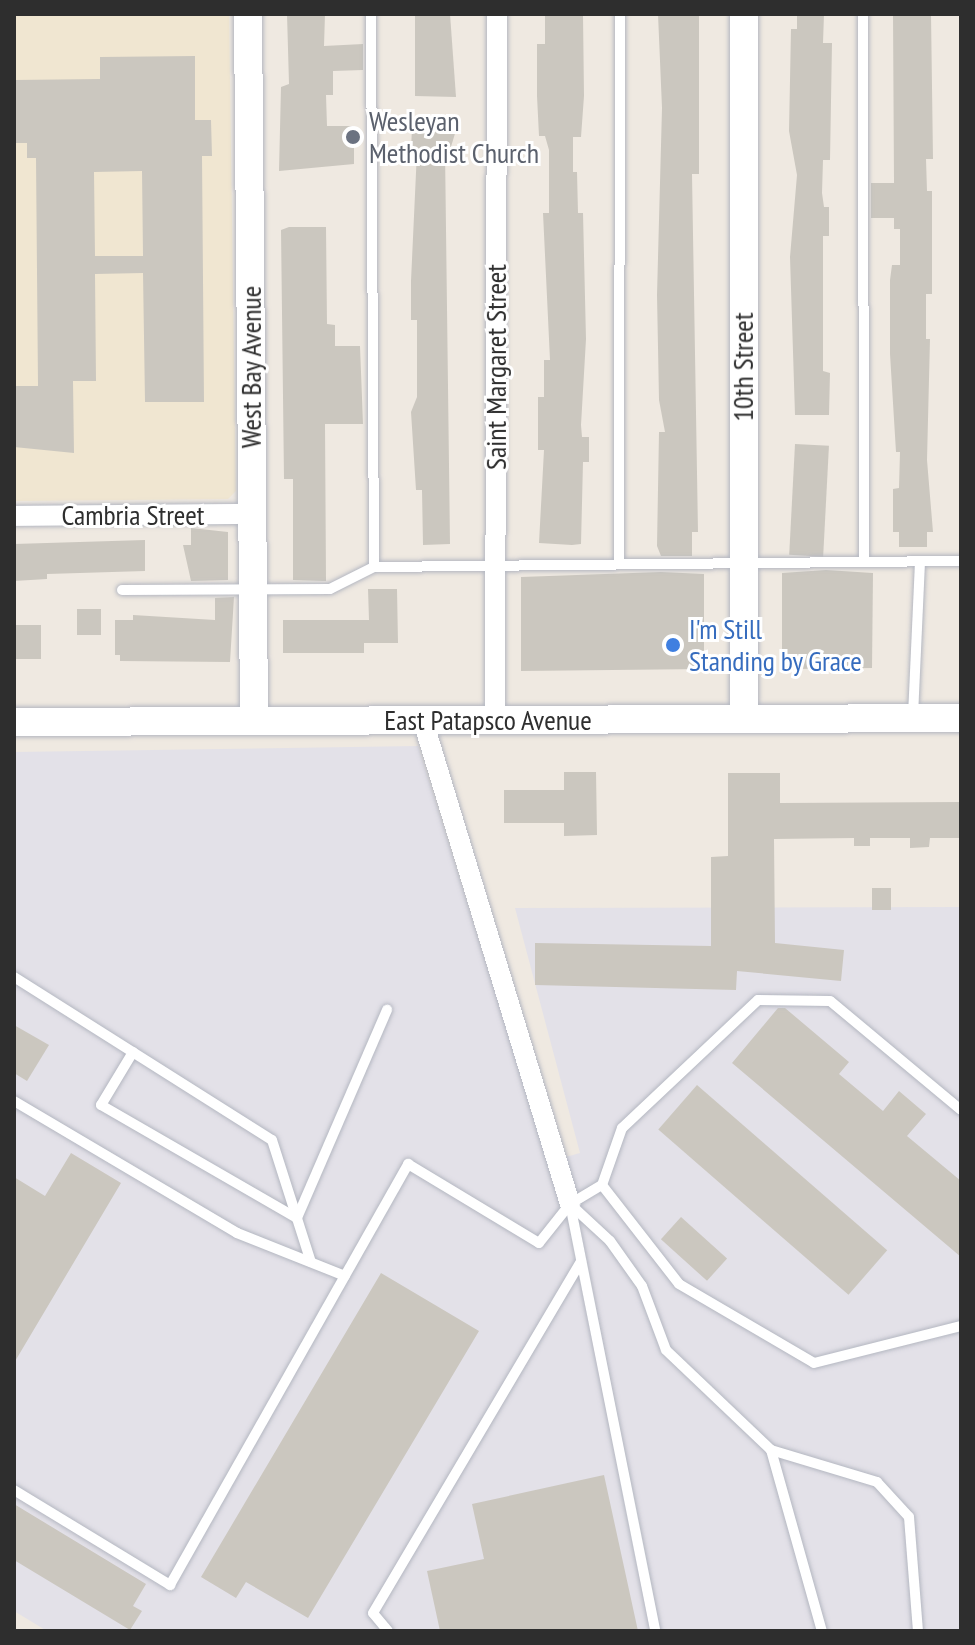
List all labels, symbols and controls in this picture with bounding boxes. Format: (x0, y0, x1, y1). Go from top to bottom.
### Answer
place label: Wesleyan Methodist Church (369, 104, 539, 170)
marker: Wesleyan Methodist Church (344, 128, 362, 146)
street label: Saint Margaret Street (479, 264, 513, 470)
street label: West Bay Avenue (234, 285, 268, 449)
street label: 10th Street (726, 312, 760, 422)
street label: Cambria Street (62, 498, 204, 532)
place label: I'm Still Standing by Grace (689, 612, 863, 678)
marker: I'm Still Standing by Grace (664, 636, 682, 654)
street label: East Patapsco Avenue (384, 703, 592, 737)

